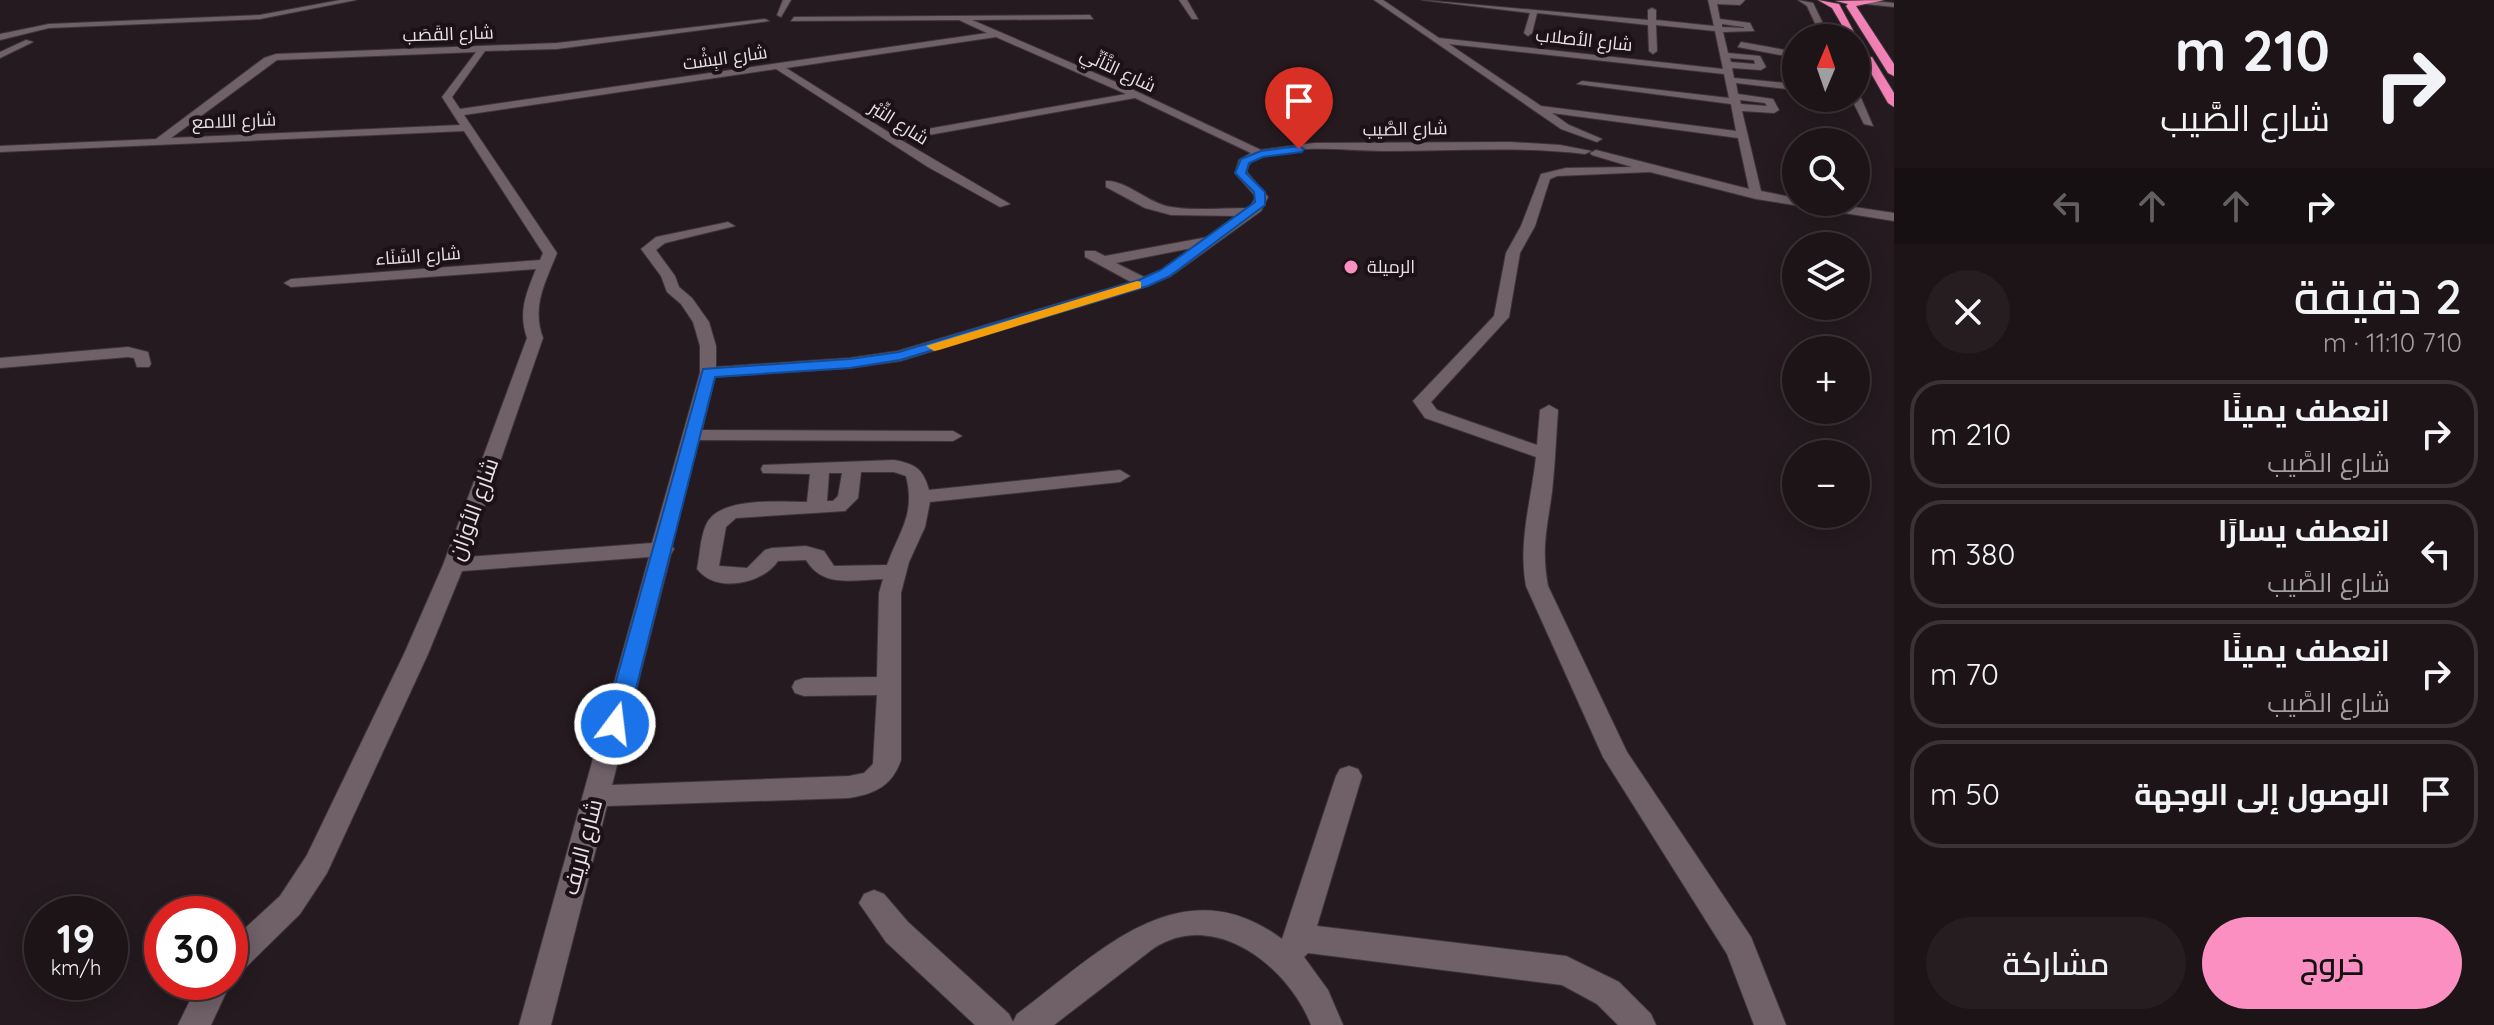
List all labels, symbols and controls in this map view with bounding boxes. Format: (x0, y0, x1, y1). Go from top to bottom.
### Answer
text: 210 m (2175, 15, 2330, 85)
street label: شارع القَصَب (402, 20, 494, 48)
street label: شارع الأصلاب (1534, 23, 1634, 57)
north arrow (1782, 24, 1870, 112)
map controls (1782, 24, 1870, 528)
icon: right (2358, 32, 2462, 136)
street label: شارع البِشْت (681, 39, 769, 76)
street label: شارع التَّأنِّي (1075, 41, 1160, 100)
pin (1265, 67, 1333, 149)
icon: arrive (1277, 79, 1321, 123)
street label: شارع التِّبْر (864, 94, 934, 151)
text: شارع الصَّيب (2160, 95, 2330, 140)
street label: شارع اللامع (191, 108, 277, 134)
street label: شارع الصَّيب (1362, 116, 1448, 142)
button: search (1782, 128, 1870, 216)
icon: left (2046, 184, 2090, 228)
icon: ahead (2130, 184, 2174, 228)
icon: ahead (2214, 184, 2258, 228)
icon: right (2298, 184, 2342, 228)
button: layers (1782, 232, 1870, 320)
street label: شارع السَّنَاء (375, 241, 461, 271)
place label: الرميلة (1367, 255, 1415, 278)
marker: الرميلة (1342, 258, 1360, 276)
text: 2 دقيقة (2294, 266, 2462, 326)
button: close (1926, 270, 2010, 354)
text: 710 m · 11:10 (2323, 326, 2462, 359)
button: + (1782, 336, 1870, 424)
text: انعطف يمينًا (2222, 391, 2390, 429)
icon: right (2414, 412, 2458, 456)
text: 210 m (1930, 415, 2011, 453)
button: − (1782, 440, 1870, 528)
text: شارع الصَّيب (2267, 446, 2390, 479)
street label: شارع الأوزان (442, 454, 505, 564)
text: انعطف يسارًا (2218, 511, 2390, 549)
icon: left (2414, 532, 2458, 576)
text: 380 m (1930, 535, 2015, 573)
text: شارع الصَّيب (2267, 566, 2390, 599)
text: انعطف يمينًا (2222, 631, 2390, 669)
icon: right (2414, 652, 2458, 696)
text: 70 m (1930, 655, 1999, 693)
position arrow (573, 682, 657, 766)
text: شارع الصَّيب (2267, 686, 2390, 719)
icon: arrive (2414, 772, 2458, 816)
text: 50 m (1930, 775, 2000, 813)
text: الوصول إلى الوجهة (2134, 775, 2390, 813)
street label: شارع الريف (556, 796, 609, 898)
speed limit sign: 30 (144, 896, 248, 1000)
text: 19 (57, 913, 95, 963)
button: مشاركة (1926, 917, 2186, 1009)
button: خروج (2202, 917, 2462, 1009)
text: km/h (51, 955, 101, 980)

